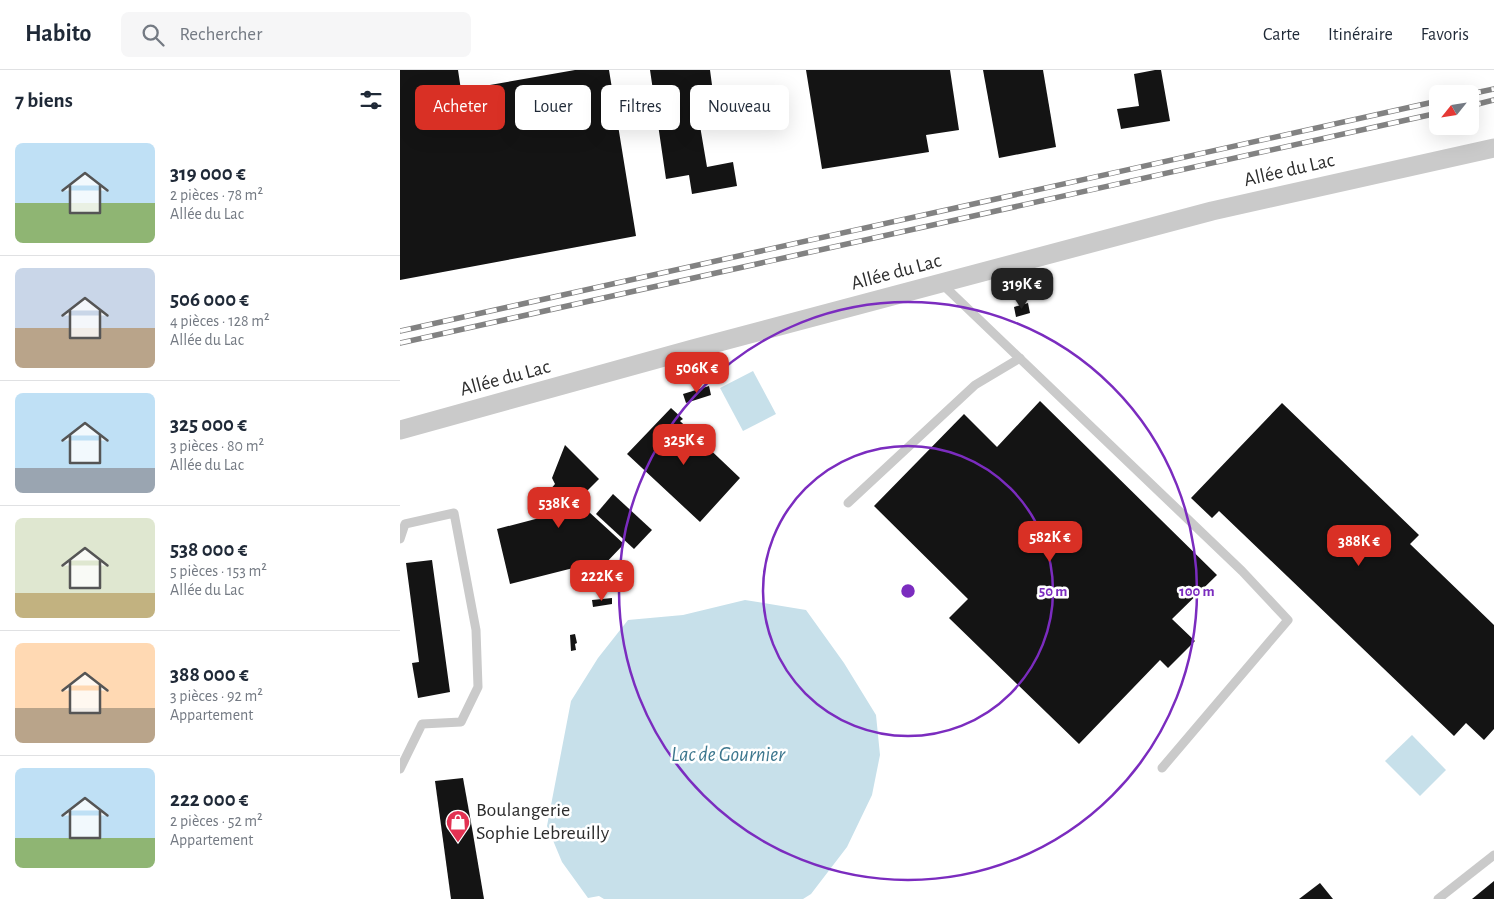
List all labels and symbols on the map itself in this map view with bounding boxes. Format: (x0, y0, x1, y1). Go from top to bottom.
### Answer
north arrow (1429, 85, 1479, 135)
street label: Allée du Lac (1242, 150, 1336, 190)
street label: Allée du Lac (849, 250, 943, 294)
pin: 319K € (981, 268, 1063, 310)
pin: 506K € (656, 352, 738, 394)
street label: Allée du Lac (458, 356, 552, 400)
pin: 325K € (643, 424, 725, 466)
pin: 538K € (518, 486, 600, 529)
pin: 582K € (1009, 520, 1091, 563)
pin: 388K € (1318, 524, 1400, 567)
pin: 222K € (561, 560, 643, 602)
centre of rings (899, 582, 917, 600)
text: 50 m (1039, 584, 1067, 599)
text: 100 m (1179, 584, 1215, 599)
water label: Lac de Gournier (671, 744, 786, 765)
place label: Boulangerie Sophie Lebreuilly (476, 800, 610, 843)
shop icon: Boulangerie Sophie Lebreuilly (445, 809, 471, 843)

